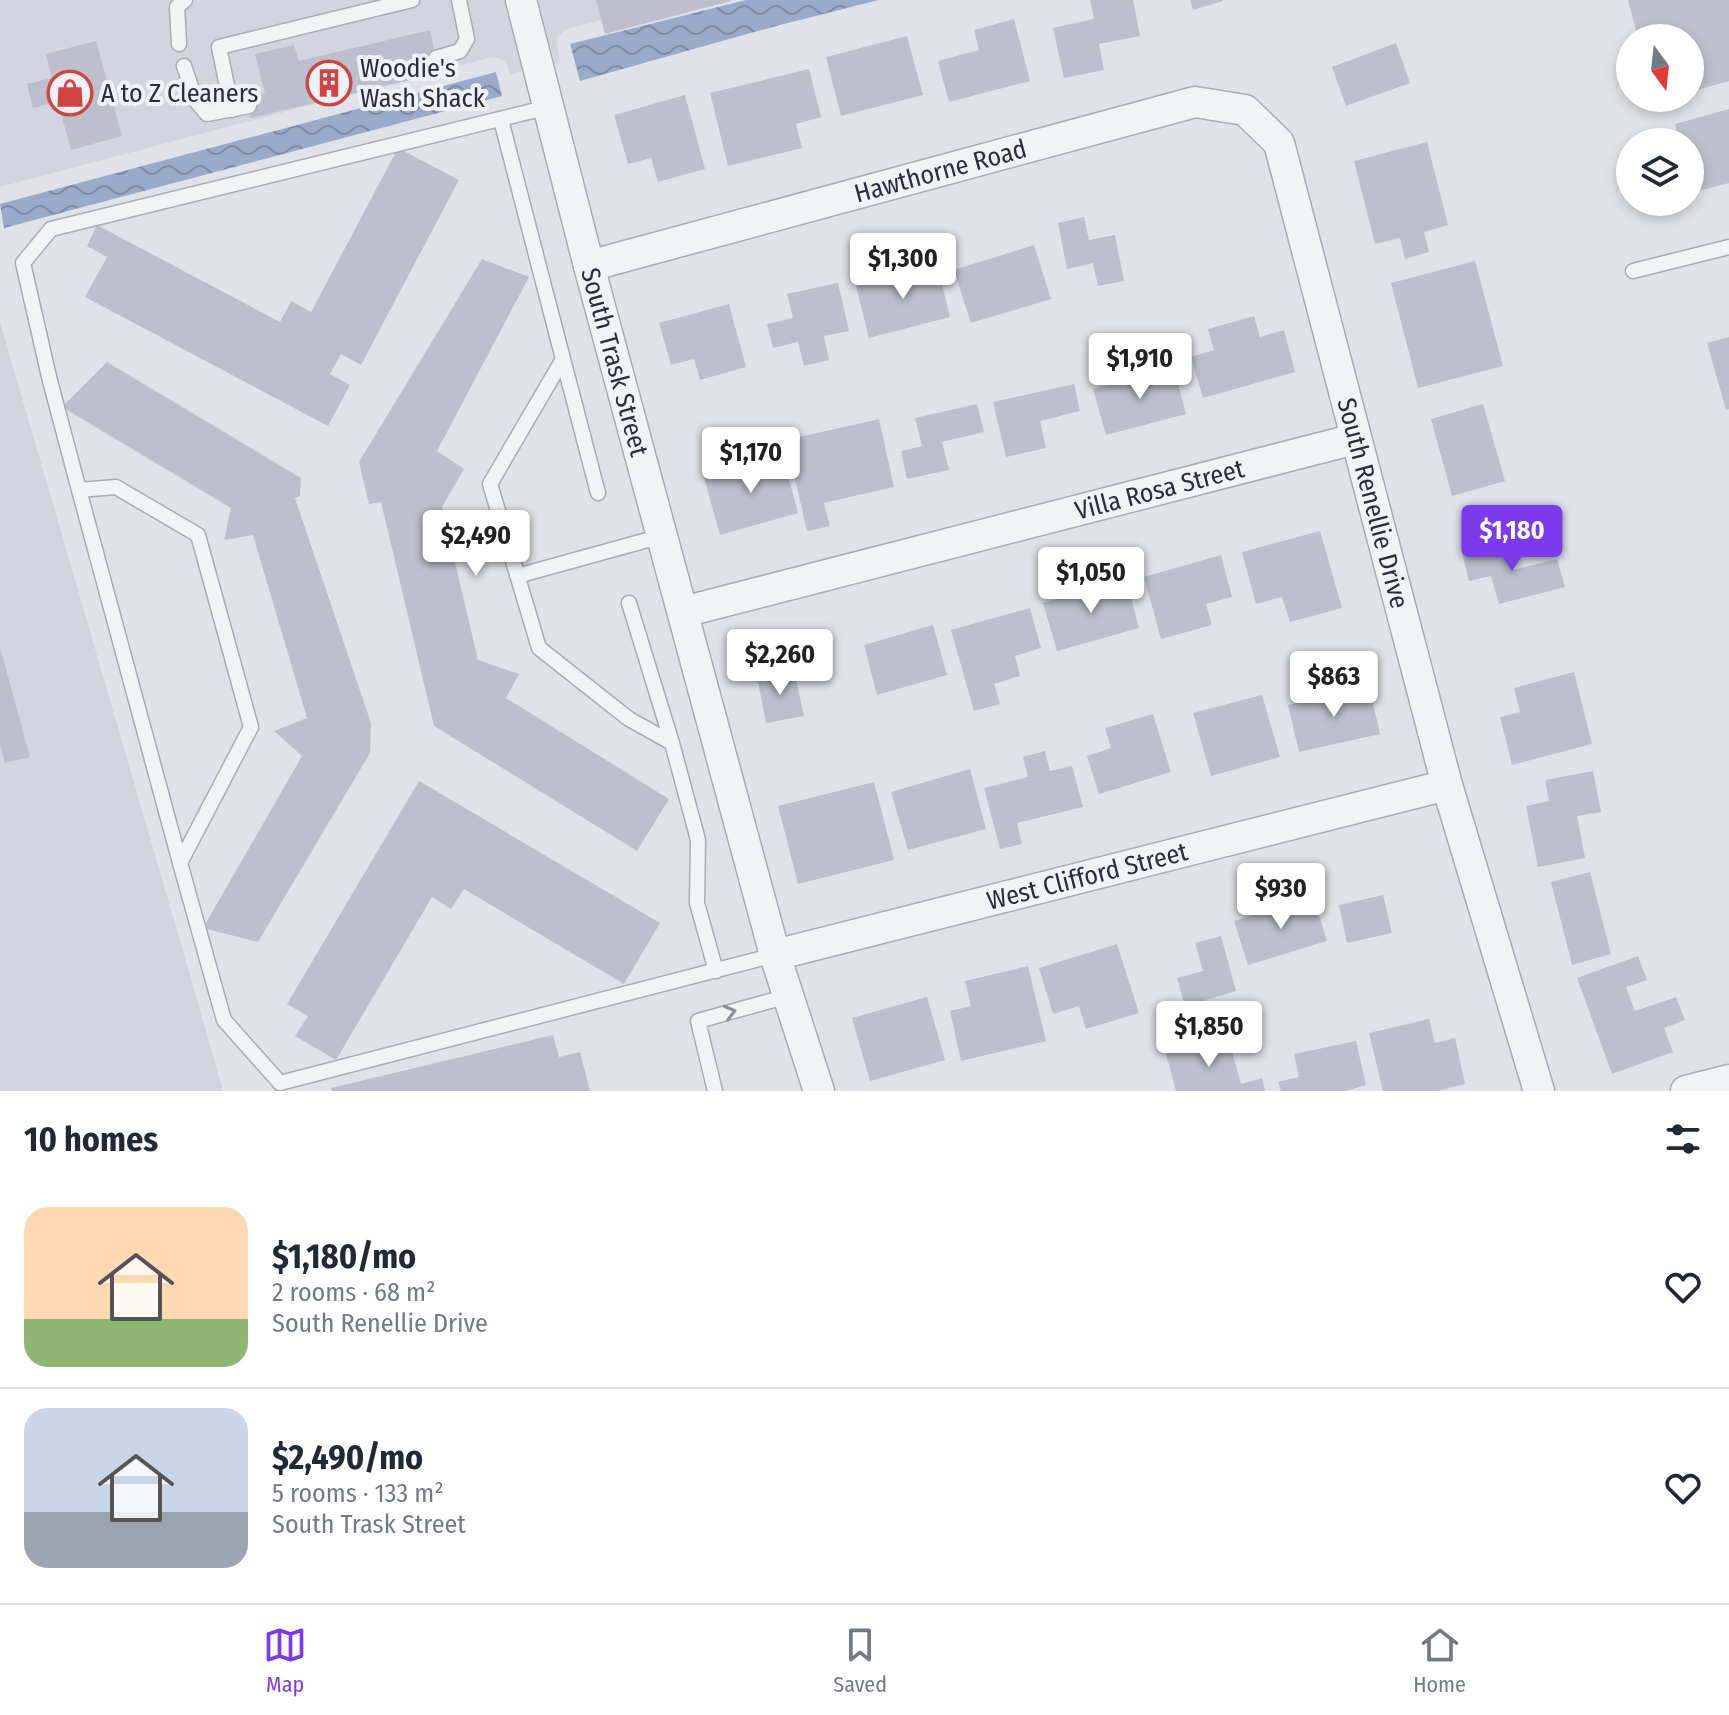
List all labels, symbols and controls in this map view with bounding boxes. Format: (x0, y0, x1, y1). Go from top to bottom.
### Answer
north arrow (1616, 24, 1704, 112)
map controls (1616, 24, 1704, 216)
place label: Woodie's Wash Shack (360, 53, 486, 114)
building icon: Woodie's Wash Shack (305, 59, 353, 107)
shop icon: A to Z Cleaners (46, 69, 94, 117)
place label: A to Z Cleaners (101, 78, 258, 109)
button: layers (1616, 128, 1704, 216)
street label: Hawthorne Road (851, 133, 1030, 209)
pin: $1,300 (838, 233, 968, 301)
text: $1,300 (868, 243, 938, 274)
street label: South Trask Street (575, 264, 655, 460)
pin: $1,910 (1075, 333, 1205, 401)
text: $1,910 (1107, 343, 1173, 374)
street label: South Renellie Drive (1331, 395, 1416, 612)
pin: $1,170 (686, 427, 816, 495)
text: $1,170 (720, 437, 782, 468)
street label: Villa Rosa Street (1072, 453, 1248, 526)
pin: $1,180 (1447, 505, 1577, 573)
pin: $2,490 (411, 510, 541, 578)
text: $1,180 (1479, 515, 1545, 546)
text: $2,490 (441, 520, 511, 551)
pin: $1,050 (1026, 547, 1156, 615)
text: $1,050 (1056, 557, 1126, 588)
pin: $2,260 (715, 629, 845, 697)
text: $2,260 (745, 639, 815, 670)
pin: $863 (1287, 651, 1381, 719)
text: $863 (1308, 661, 1360, 692)
street label: West Clifford Street (984, 836, 1191, 916)
pin: $930 (1234, 863, 1328, 931)
text: $930 (1255, 873, 1307, 904)
pin: $1,850 (1144, 1001, 1274, 1069)
one-way arrow (723, 1005, 737, 1021)
text: $1,850 (1174, 1011, 1244, 1042)
icon: filters (1661, 1117, 1705, 1161)
text: 10 homes (24, 1119, 158, 1160)
text: $1,180/mo (272, 1236, 416, 1277)
icon: home (88, 1239, 184, 1335)
icon: heart (1661, 1265, 1705, 1309)
text: 2 rooms · 68 m² (272, 1277, 435, 1308)
text: South Renellie Drive (272, 1308, 488, 1339)
text: $2,490/mo (272, 1437, 423, 1478)
icon: home (88, 1440, 184, 1536)
icon: heart (1661, 1466, 1705, 1510)
text: 5 rooms · 133 m² (272, 1478, 444, 1509)
text: South Trask Street (272, 1509, 466, 1540)
tab: Map (263, 1623, 307, 1698)
tab: Saved (833, 1623, 887, 1698)
tab: Home (1413, 1623, 1466, 1698)

